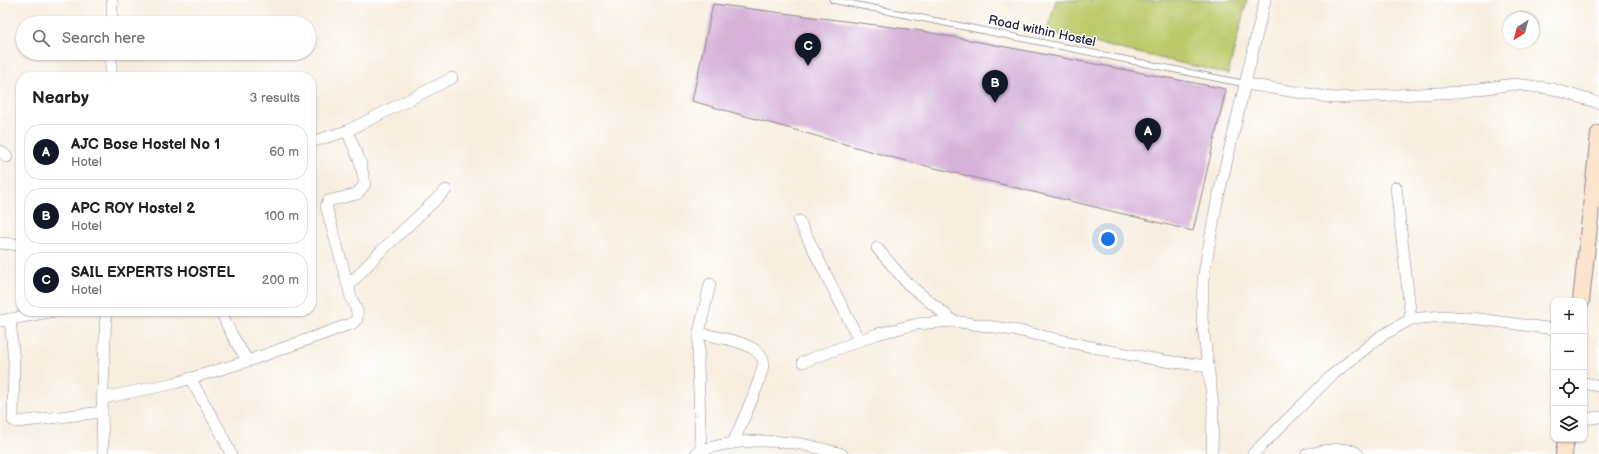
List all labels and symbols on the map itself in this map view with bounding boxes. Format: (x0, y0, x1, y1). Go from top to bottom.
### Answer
street label: Road within Hostel (987, 12, 1097, 50)
north arrow (1503, 12, 1539, 48)
pin: C (795, 33, 821, 66)
pin: B (982, 70, 1008, 103)
pin: A (1135, 118, 1161, 151)
your location (1098, 229, 1118, 249)

